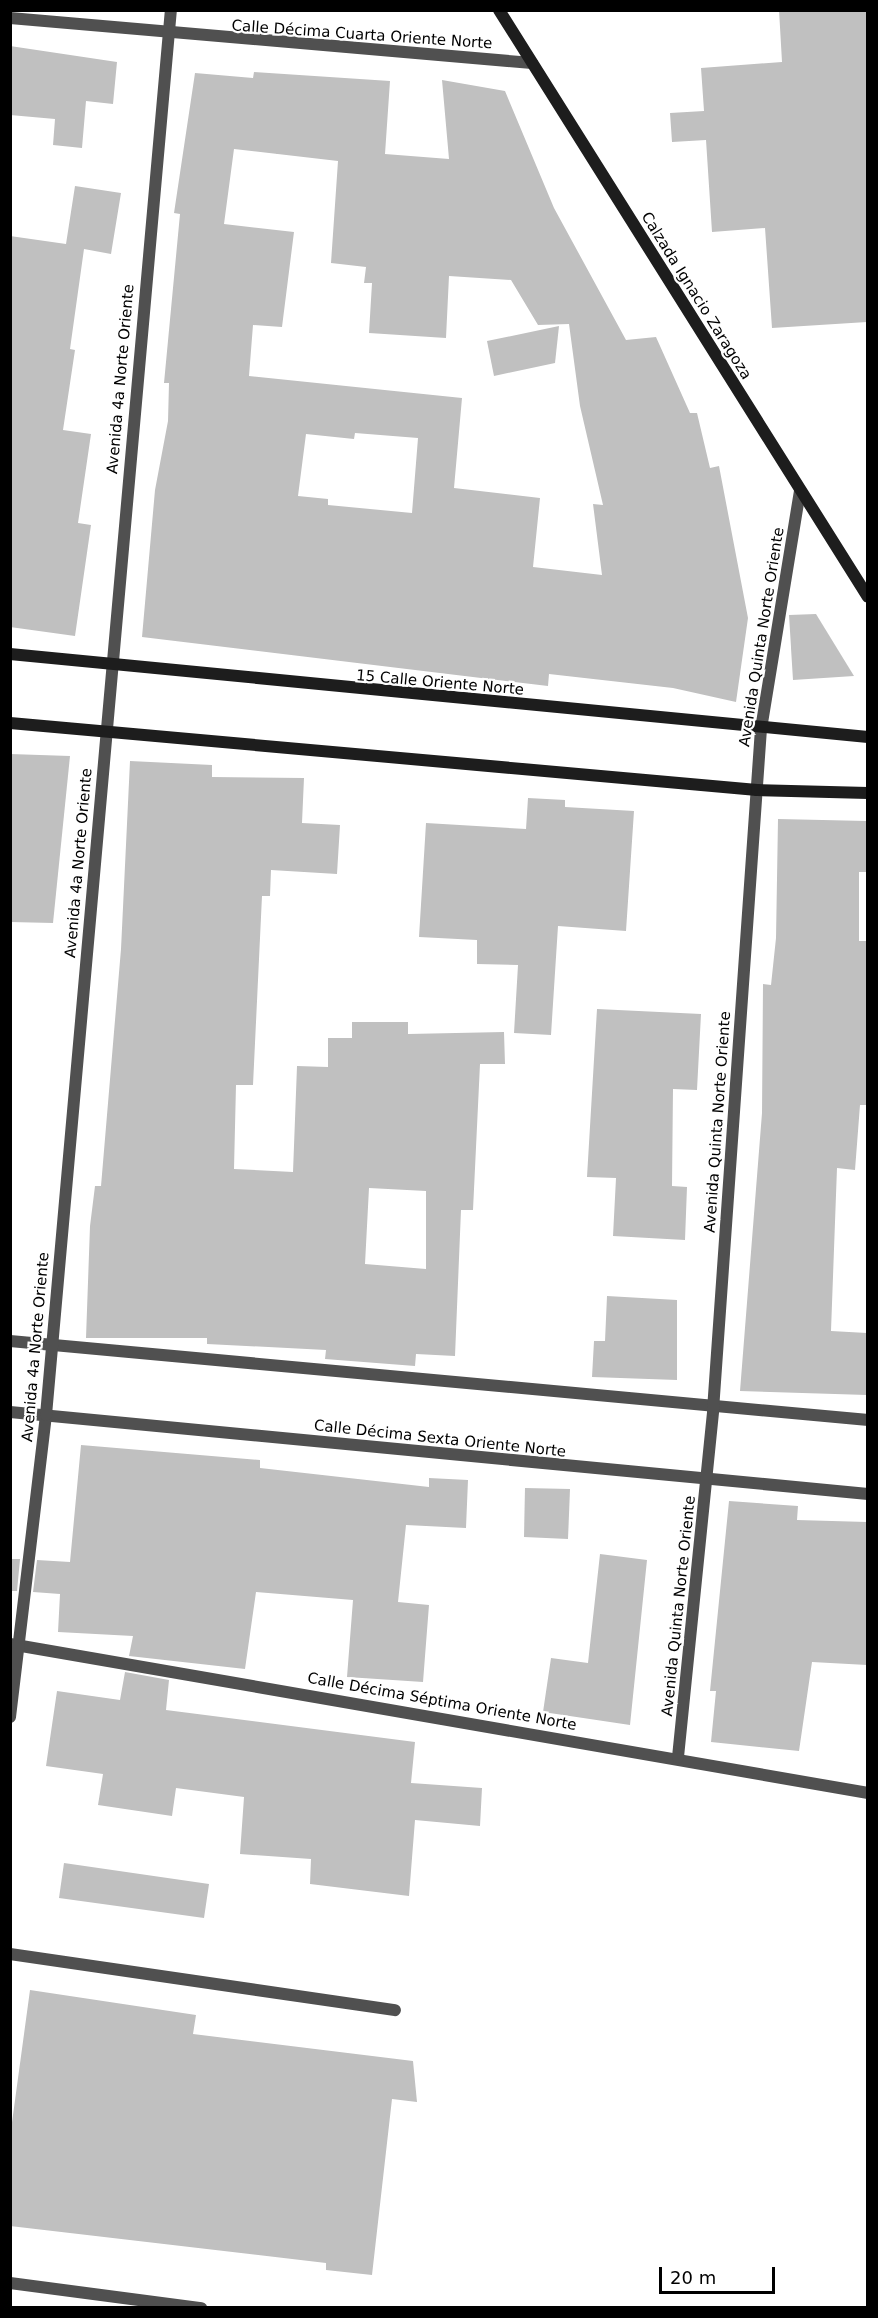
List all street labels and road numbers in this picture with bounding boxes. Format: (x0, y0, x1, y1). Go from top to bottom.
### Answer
street label: Calle Décima Cuarta Oriente Norte (231, 17, 493, 53)
street label: Calzada Ignacio Zaragoza (637, 209, 755, 383)
street label: Avenida 4a Norte Oriente (104, 283, 138, 475)
street label: Avenida Quinta Norte Oriente (736, 526, 788, 748)
street label: 15 Calle Oriente Norte (355, 667, 525, 699)
street label: Avenida 4a Norte Oriente (62, 767, 96, 959)
street label: Avenida Quinta Norte Oriente (701, 1011, 735, 1233)
street label: Avenida 4a Norte Oriente (19, 1251, 53, 1443)
street label: Calle Décima Sexta Oriente Norte (313, 1417, 567, 1461)
street label: Avenida Quinta Norte Oriente (658, 1495, 700, 1717)
street label: Calle Décima Séptima Oriente Norte (306, 1669, 578, 1735)

